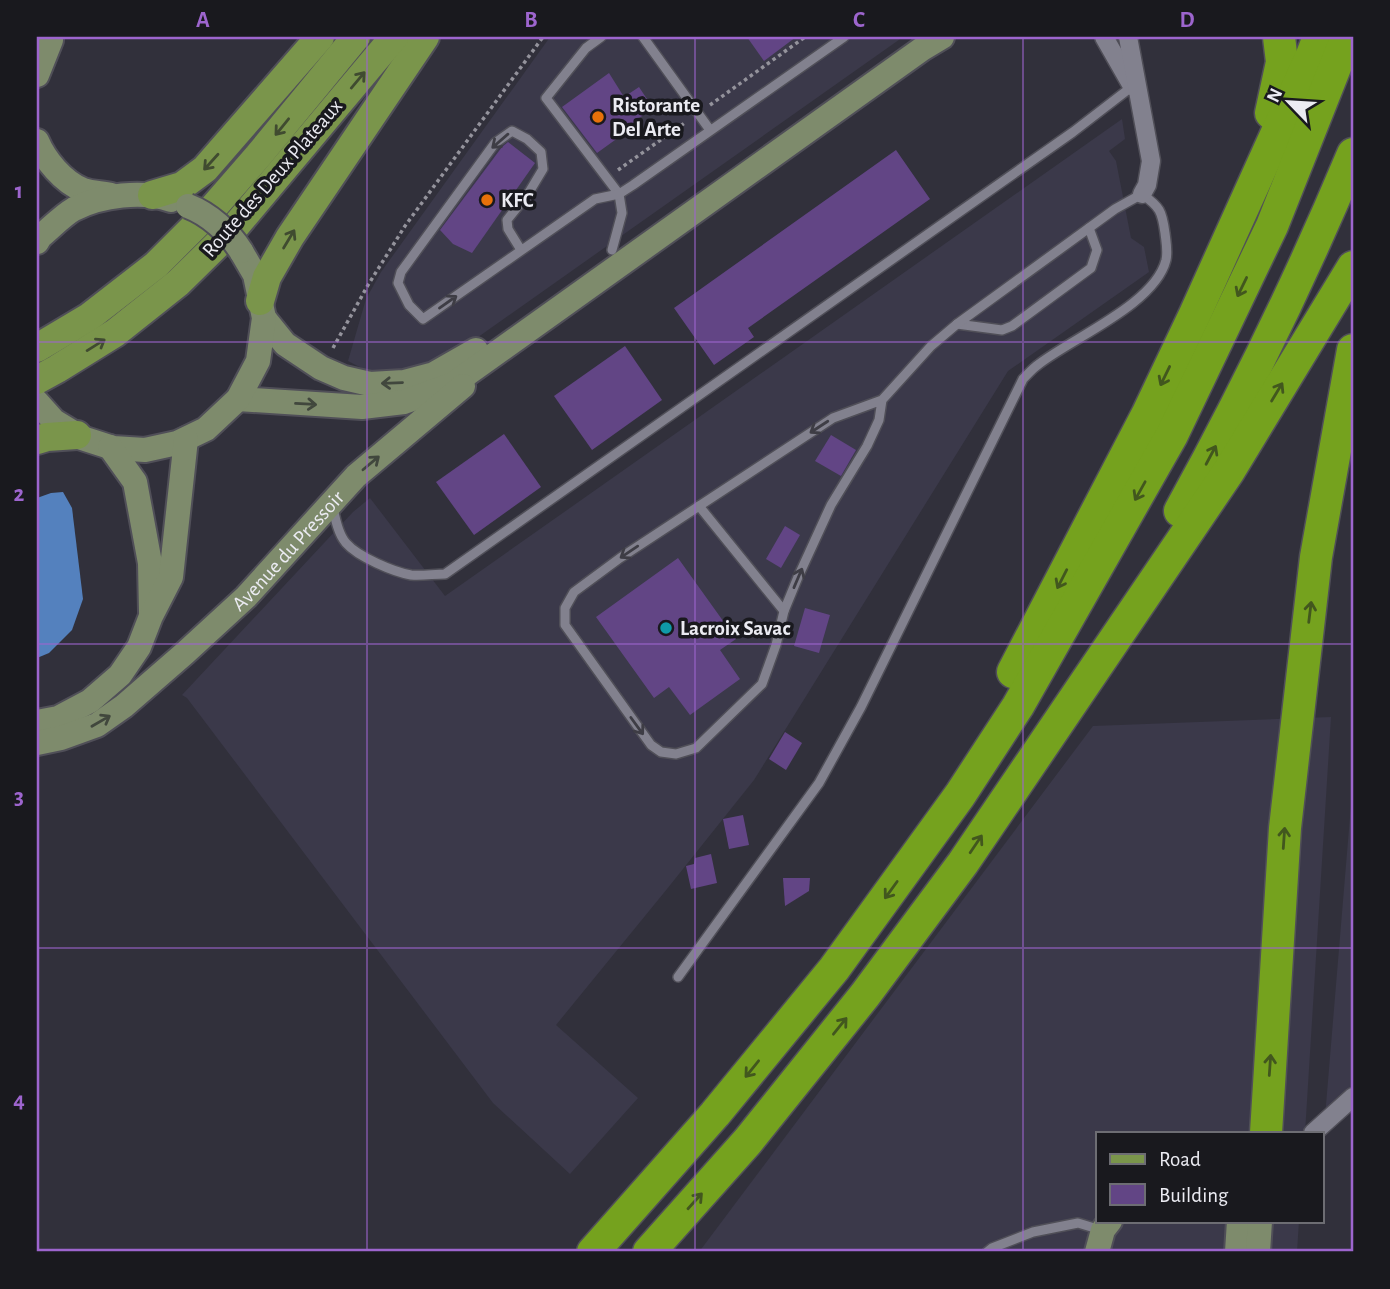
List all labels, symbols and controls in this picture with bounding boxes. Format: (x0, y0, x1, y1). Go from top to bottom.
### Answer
text: A (196, 9, 210, 32)
text: B (524, 9, 538, 32)
text: C (853, 9, 865, 32)
text: D (1179, 9, 1195, 32)
north arrow (1254, 66, 1324, 136)
one-way arrow (350, 72, 366, 90)
text: N (1264, 85, 1286, 105)
street label: Route des Deux Plateaux (198, 95, 346, 261)
place label: Ristorante Del Arte (612, 95, 700, 140)
marker: Ristorante Del Arte (590, 109, 606, 125)
one-way arrow (274, 118, 290, 136)
one-way arrow (491, 133, 509, 149)
one-way arrow (202, 153, 219, 170)
text: 1 (15, 180, 23, 203)
place label: KFC (501, 190, 534, 211)
marker: KFC (479, 192, 495, 208)
one-way arrow (282, 230, 296, 250)
one-way arrow (1235, 276, 1249, 297)
one-way arrow (438, 295, 457, 309)
one-way arrow (85, 337, 105, 351)
one-way arrow (1158, 365, 1172, 386)
one-way arrow (380, 376, 403, 389)
one-way arrow (1271, 382, 1285, 402)
one-way arrow (294, 397, 317, 410)
one-way arrow (810, 419, 829, 434)
one-way arrow (1204, 445, 1218, 466)
one-way arrow (361, 455, 379, 471)
one-way arrow (1133, 480, 1147, 500)
text: 2 (14, 483, 25, 506)
street label: Avenue du Pressoir (228, 487, 348, 615)
one-way arrow (620, 545, 640, 559)
one-way arrow (792, 567, 805, 589)
one-way arrow (1055, 568, 1069, 589)
one-way arrow (1303, 601, 1316, 624)
place label: Lacroix Savac (680, 618, 791, 639)
marker: Lacroix Savac (658, 620, 674, 636)
one-way arrow (90, 714, 110, 728)
one-way arrow (630, 716, 644, 735)
text: 3 (14, 786, 24, 809)
one-way arrow (1278, 827, 1291, 850)
one-way arrow (969, 835, 983, 854)
one-way arrow (884, 880, 898, 899)
one-way arrow (832, 1018, 848, 1036)
one-way arrow (1264, 1054, 1277, 1077)
one-way arrow (744, 1060, 759, 1078)
text: 4 (13, 1089, 25, 1112)
legend (1096, 1132, 1324, 1222)
text: Road (1159, 1149, 1201, 1170)
text: Building (1159, 1185, 1229, 1206)
one-way arrow (687, 1192, 703, 1210)

